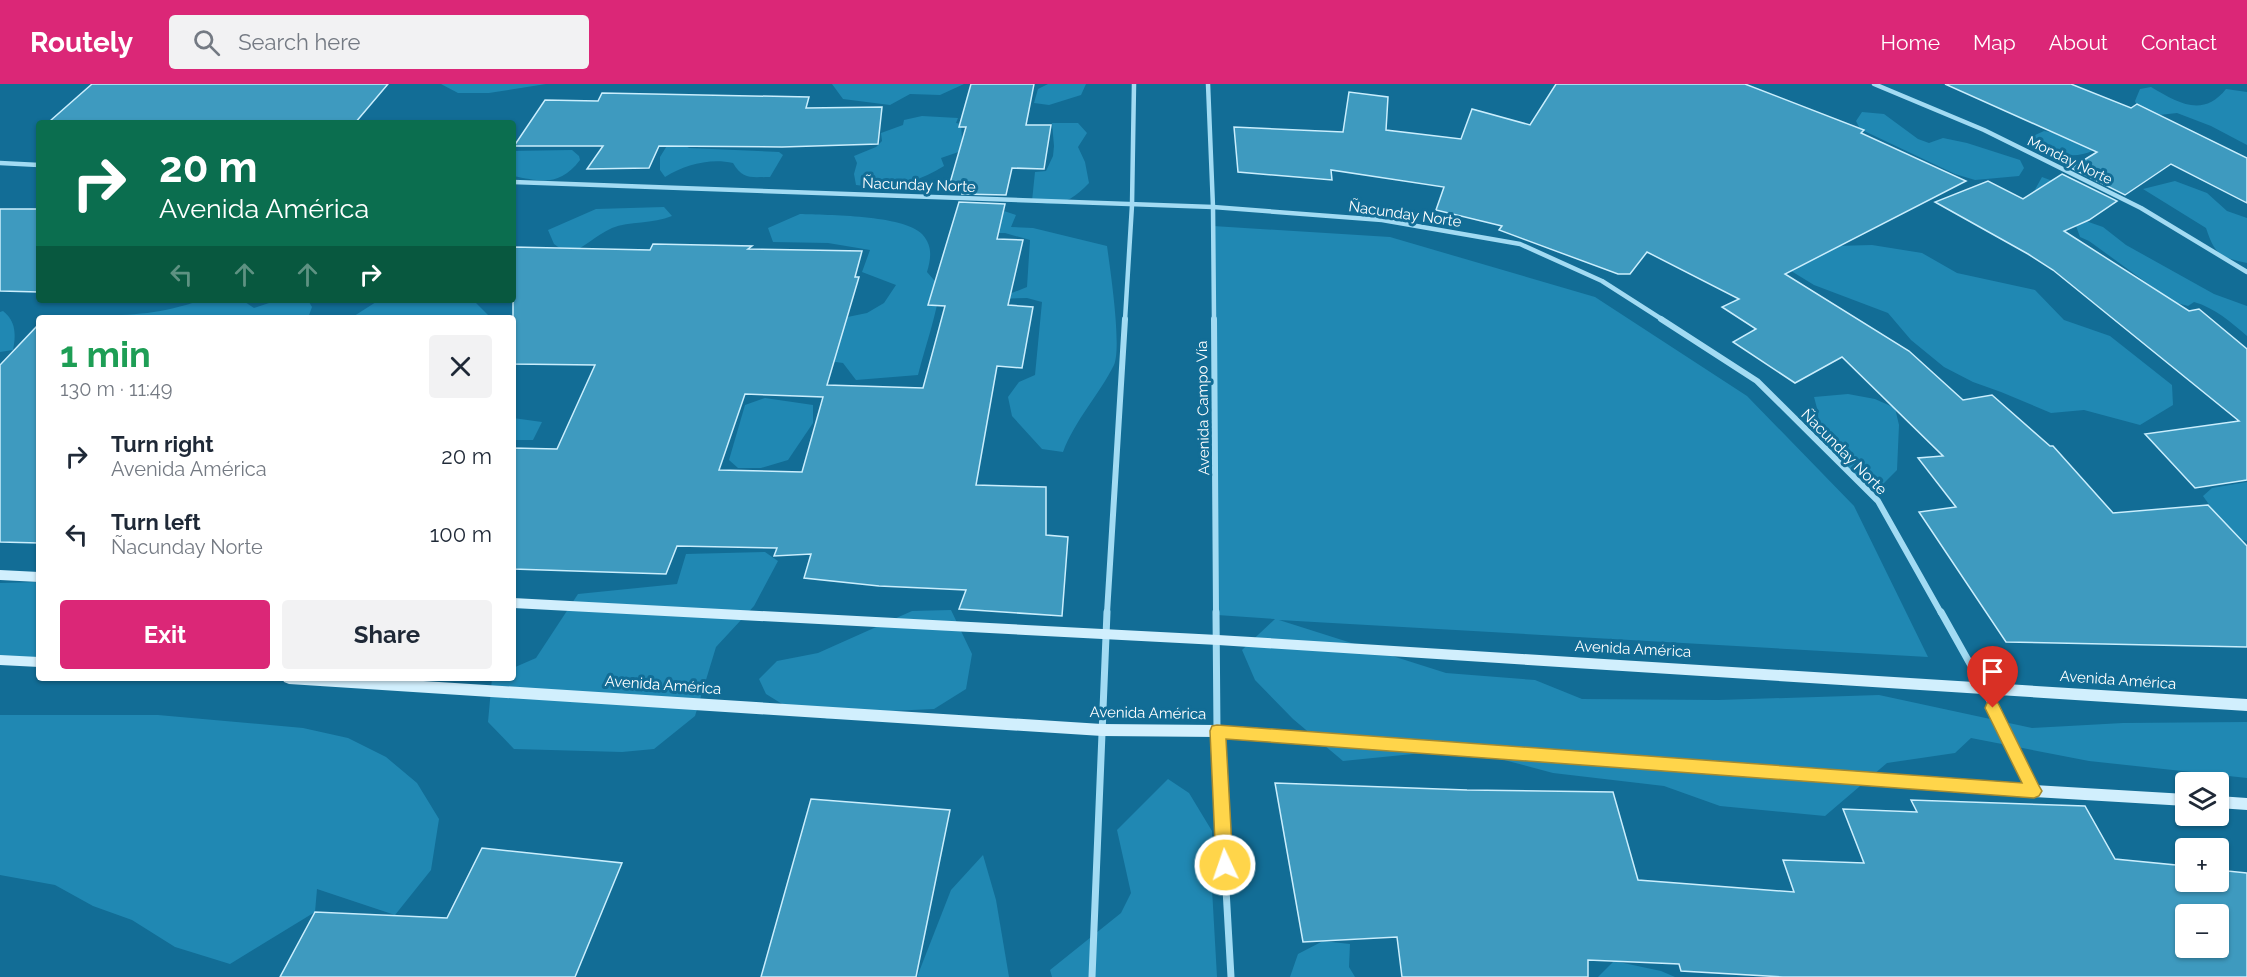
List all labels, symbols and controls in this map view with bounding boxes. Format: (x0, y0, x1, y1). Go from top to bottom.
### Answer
search box (169, 15, 589, 69)
text: Routely (30, 26, 133, 59)
icon: search (190, 26, 223, 59)
text: Search here (238, 29, 360, 55)
text: Home (1881, 30, 1940, 55)
text: Map (1973, 30, 2016, 55)
text: About (2049, 30, 2108, 55)
text: Contact (2141, 30, 2217, 55)
street label: Monday Norte (2025, 133, 2115, 187)
text: 20 m (159, 143, 258, 192)
icon: right (60, 144, 138, 222)
street label: Ñacunday Norte (862, 174, 976, 196)
text: Avenida América (159, 193, 369, 224)
street label: Ñacunday Norte (1347, 197, 1463, 231)
icon: left (165, 258, 198, 291)
icon: ahead (228, 258, 261, 291)
icon: ahead (291, 258, 324, 291)
icon: right (354, 258, 387, 291)
text: 1 min (60, 333, 151, 375)
button: close (429, 335, 492, 398)
street label: Avenida Campo Vía (1193, 340, 1213, 476)
text: 130 m · 11:49 (60, 377, 172, 401)
street label: Ñacunday Norte (1797, 405, 1891, 499)
text: Turn right (111, 431, 214, 457)
icon: right (60, 440, 93, 473)
text: 20 m (441, 443, 492, 469)
text: Avenida América (111, 457, 267, 481)
text: Turn left (111, 509, 201, 535)
icon: left (60, 518, 93, 551)
text: 100 m (430, 521, 492, 547)
text: Ñacunday Norte (111, 535, 263, 559)
button: Exit (60, 600, 270, 669)
button: Share (282, 600, 492, 669)
street label: Avenida América (1574, 637, 1692, 661)
pin (1967, 646, 2018, 708)
icon: arrive (1976, 655, 2009, 688)
street label: Avenida América (2059, 667, 2177, 693)
street label: Avenida América (604, 672, 722, 698)
street label: Avenida América (1089, 703, 1207, 723)
map controls (2175, 772, 2229, 958)
button: layers (2175, 772, 2229, 826)
position arrow (1193, 833, 1257, 897)
button: + (2175, 838, 2229, 892)
button: − (2175, 904, 2229, 958)

